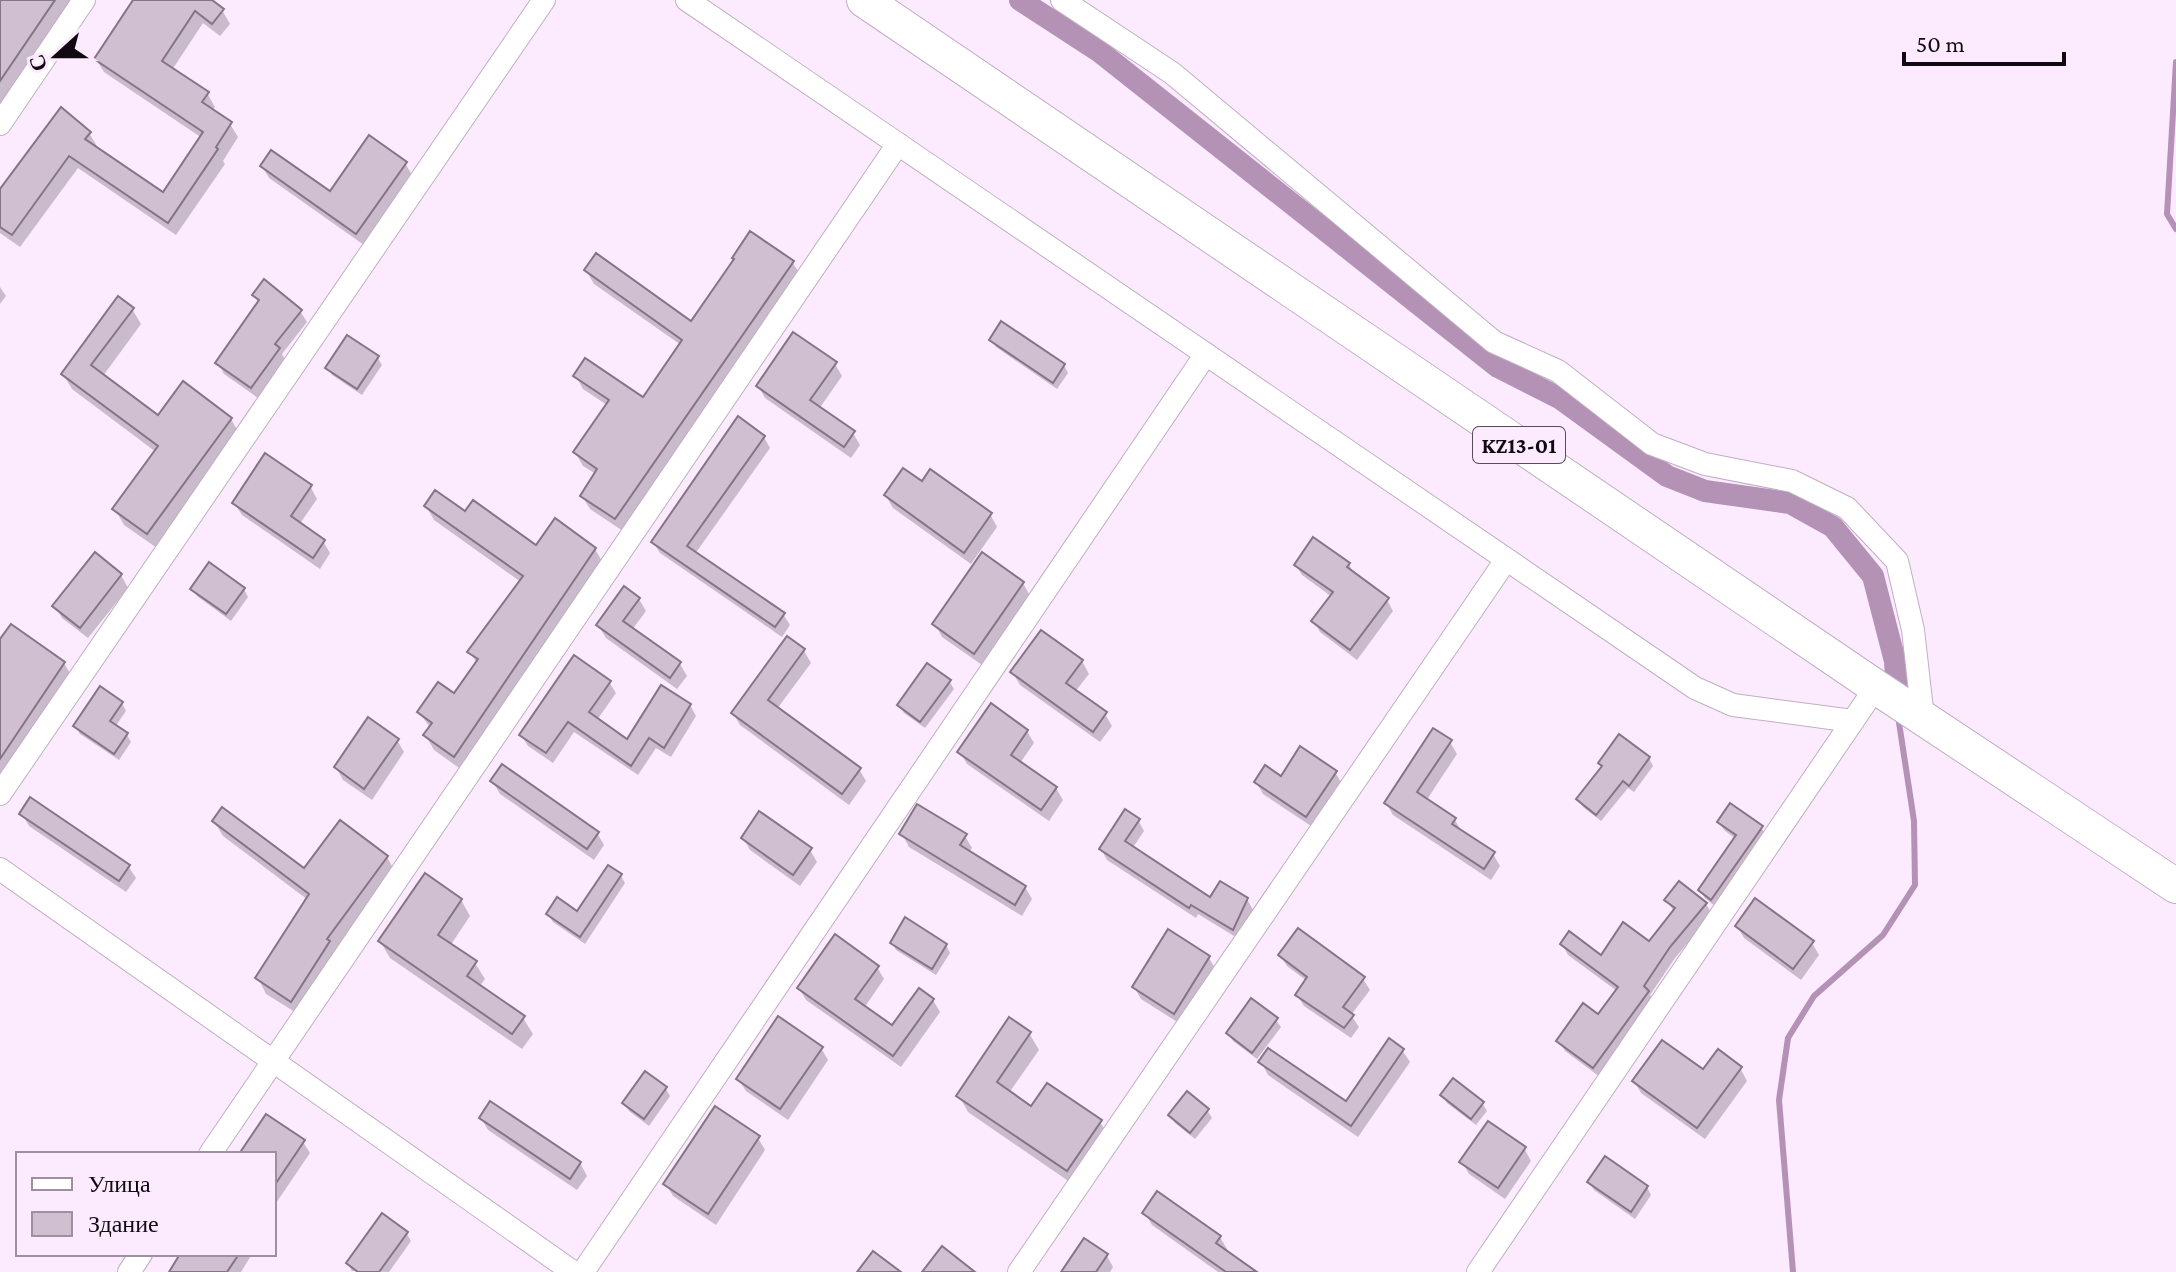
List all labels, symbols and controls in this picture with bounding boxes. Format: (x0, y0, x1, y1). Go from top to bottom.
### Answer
north arrow (16, 16, 96, 96)
scale bar (1904, 16, 2064, 66)
text: 50 m (1916, 30, 1965, 57)
text: С (23, 51, 52, 75)
road number: KZ13-01 (1473, 427, 1565, 463)
legend (16, 1152, 276, 1256)
text: Улица (88, 1170, 151, 1197)
text: Здание (88, 1210, 159, 1237)

